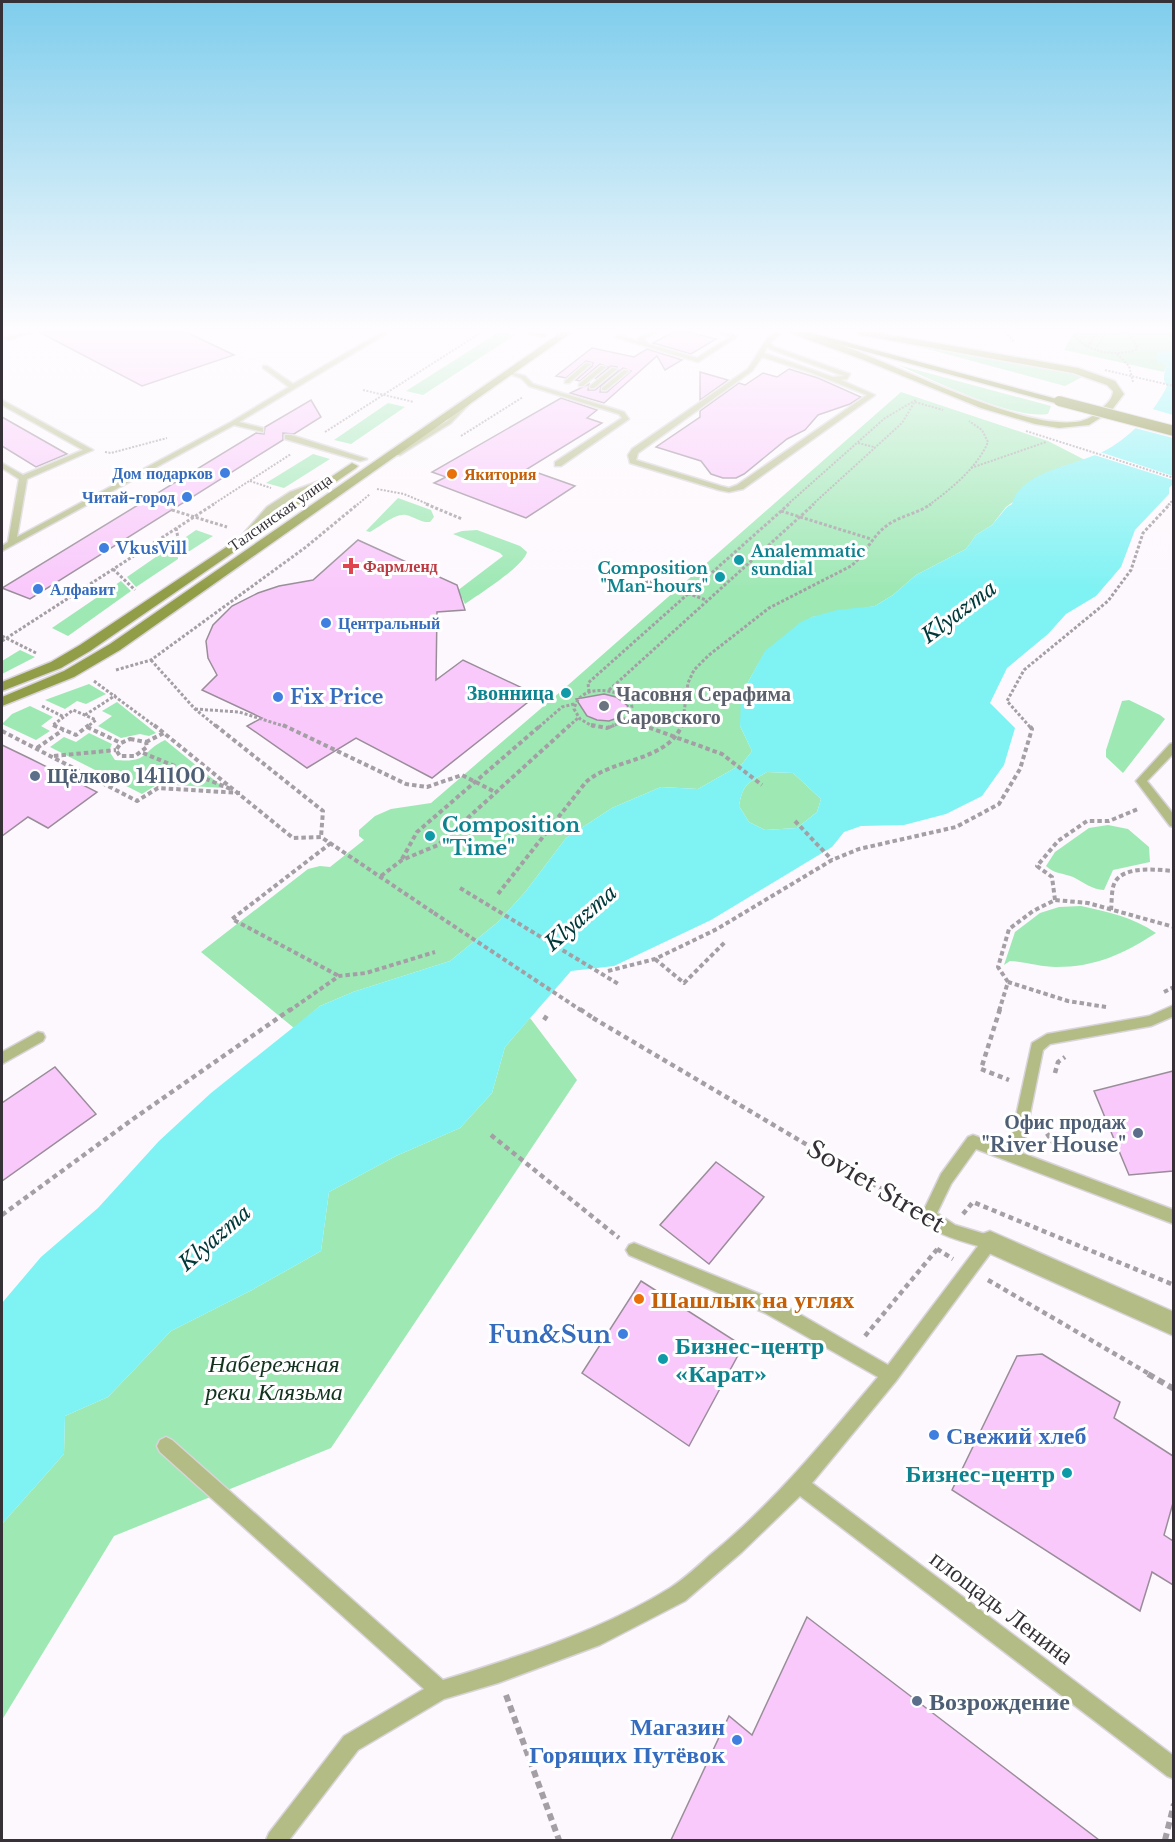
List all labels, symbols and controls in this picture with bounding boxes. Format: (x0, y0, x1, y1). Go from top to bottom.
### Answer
place label: Дом подарков (112, 463, 213, 483)
place label: Якитория (464, 464, 537, 484)
marker: Дом подарков (218, 466, 232, 480)
marker: Якитория (445, 467, 459, 481)
street label: Талсинская улица (224, 469, 336, 555)
place label: Читай-город (82, 487, 175, 507)
marker: Читай-город (180, 490, 194, 504)
place label: VkusVill (115, 538, 188, 558)
marker: VkusVill (97, 541, 111, 555)
place label: Analemmatic sundial (750, 541, 865, 579)
marker: Analemmatic sundial (732, 553, 746, 567)
place label: Фармленд (363, 556, 438, 576)
place label: Composition "Man-hours" (598, 558, 708, 596)
marker: Фармленд (344, 559, 358, 573)
marker: Composition "Man-hours" (713, 570, 727, 584)
water label: Klyazma (915, 575, 1002, 649)
place label: Алфавит (50, 579, 115, 599)
marker: Алфавит (31, 582, 45, 596)
place label: Центральный (338, 613, 440, 633)
marker: Центральный (319, 616, 333, 630)
place label: Звонница (467, 681, 554, 705)
place label: Часовня Серафима Саровского (616, 682, 791, 729)
place label: Fix Price (290, 685, 384, 709)
marker: Звонница (559, 686, 573, 700)
marker: Fix Price (271, 690, 285, 704)
marker: Часовня Серафима Саровского (597, 699, 611, 713)
place label: Щёлково 141100 (47, 764, 205, 788)
marker: Щёлково 141100 (28, 769, 42, 783)
place label: Composition "Time" (442, 813, 581, 860)
marker: Composition "Time" (423, 829, 437, 843)
water label: Klyazma (539, 879, 623, 957)
place label: Офис продаж "River House" (982, 1110, 1126, 1157)
marker: Офис продаж "River House" (1131, 1126, 1145, 1140)
street label: Soviet Street (802, 1134, 950, 1238)
water label: Klyazma (173, 1199, 257, 1277)
place label: Шашлык на углях (651, 1285, 854, 1314)
marker: Шашлык на углях (632, 1292, 646, 1306)
place label: Fun&Sun (488, 1320, 612, 1349)
marker: Fun&Sun (616, 1327, 630, 1341)
place label: Бизнес-центр «Карат» (675, 1331, 824, 1388)
park label: Набережная реки Клязьма (203, 1349, 343, 1406)
marker: Бизнес-центр «Карат» (656, 1352, 670, 1366)
place label: Свежий хлеб (946, 1421, 1087, 1450)
marker: Свежий хлеб (927, 1428, 941, 1442)
place label: Бизнес-центр (906, 1459, 1055, 1488)
marker: Бизнес-центр (1060, 1466, 1074, 1480)
street label: площадь Ленина (925, 1544, 1080, 1671)
place label: Возрождение (929, 1687, 1070, 1716)
marker: Возрождение (910, 1694, 924, 1708)
place label: Магазин Горящих Путёвок (529, 1712, 725, 1769)
marker: Магазин Горящих Путёвок (730, 1733, 744, 1747)

